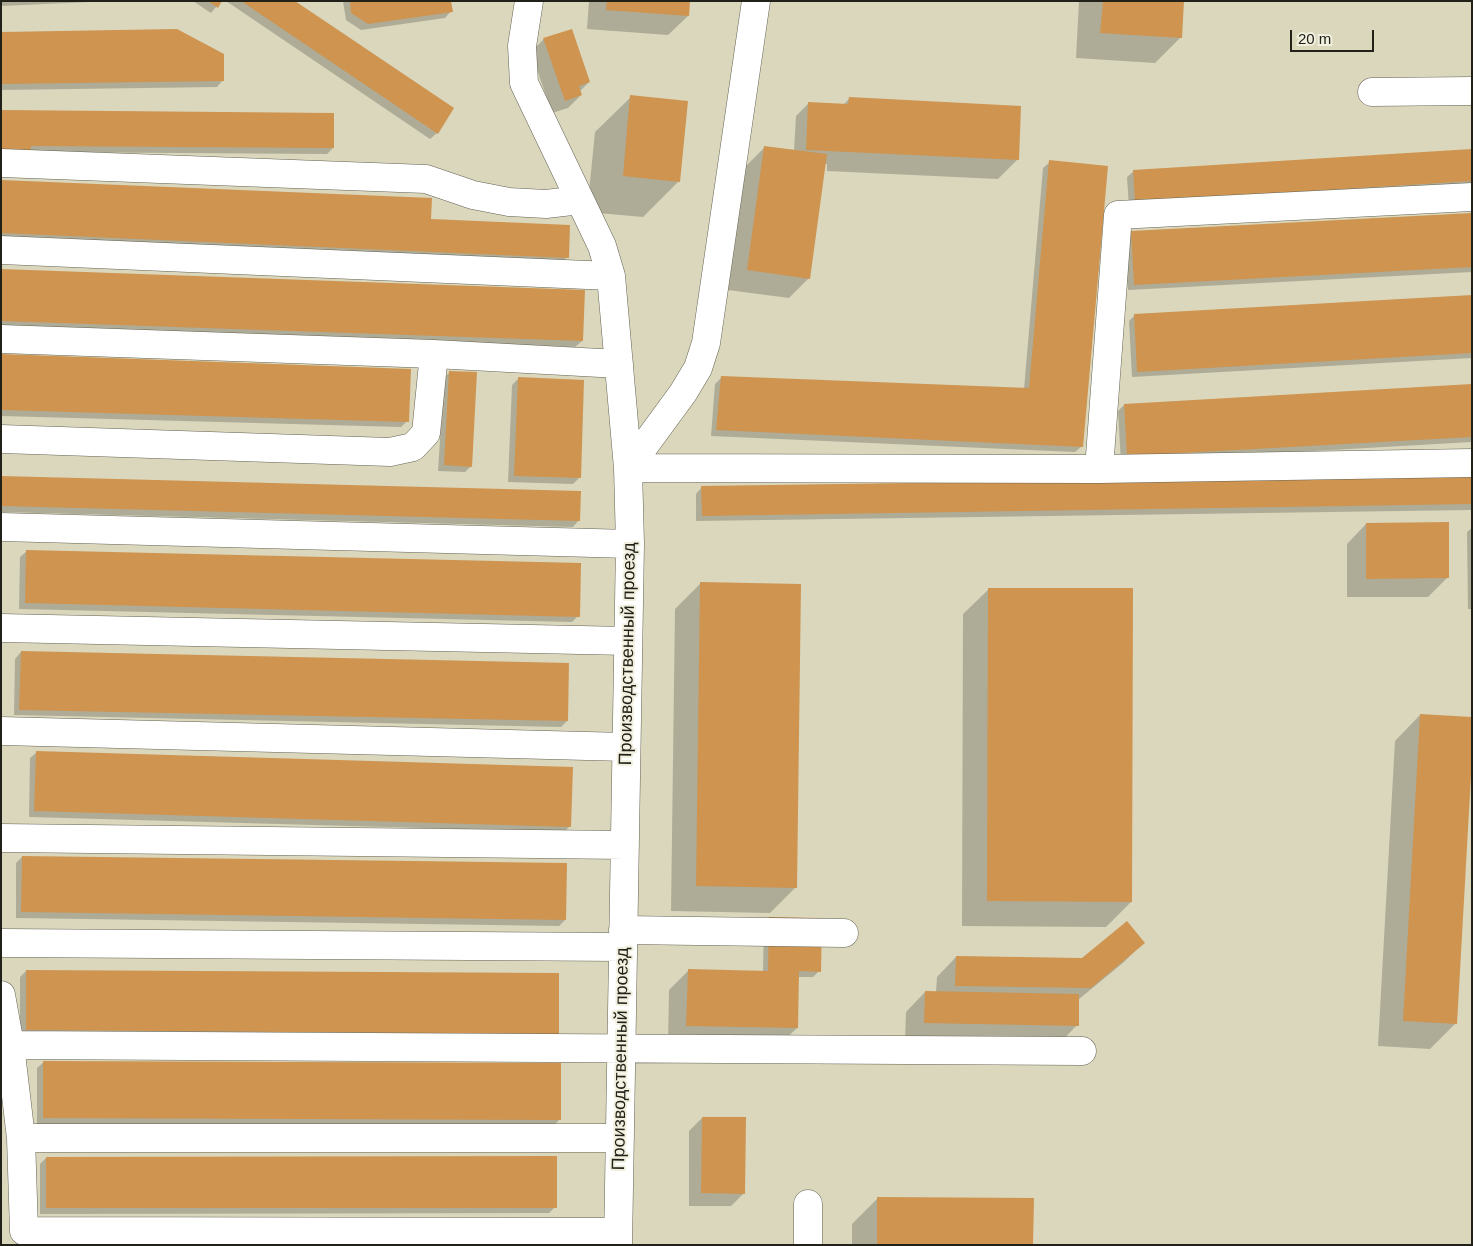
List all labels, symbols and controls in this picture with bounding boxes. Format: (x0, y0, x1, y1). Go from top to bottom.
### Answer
scale bar (1293, 20, 1377, 52)
text: 20 m (1298, 30, 1331, 47)
street label: Производственный проезд (615, 542, 641, 766)
street label: Производственный проезд (608, 947, 634, 1171)

